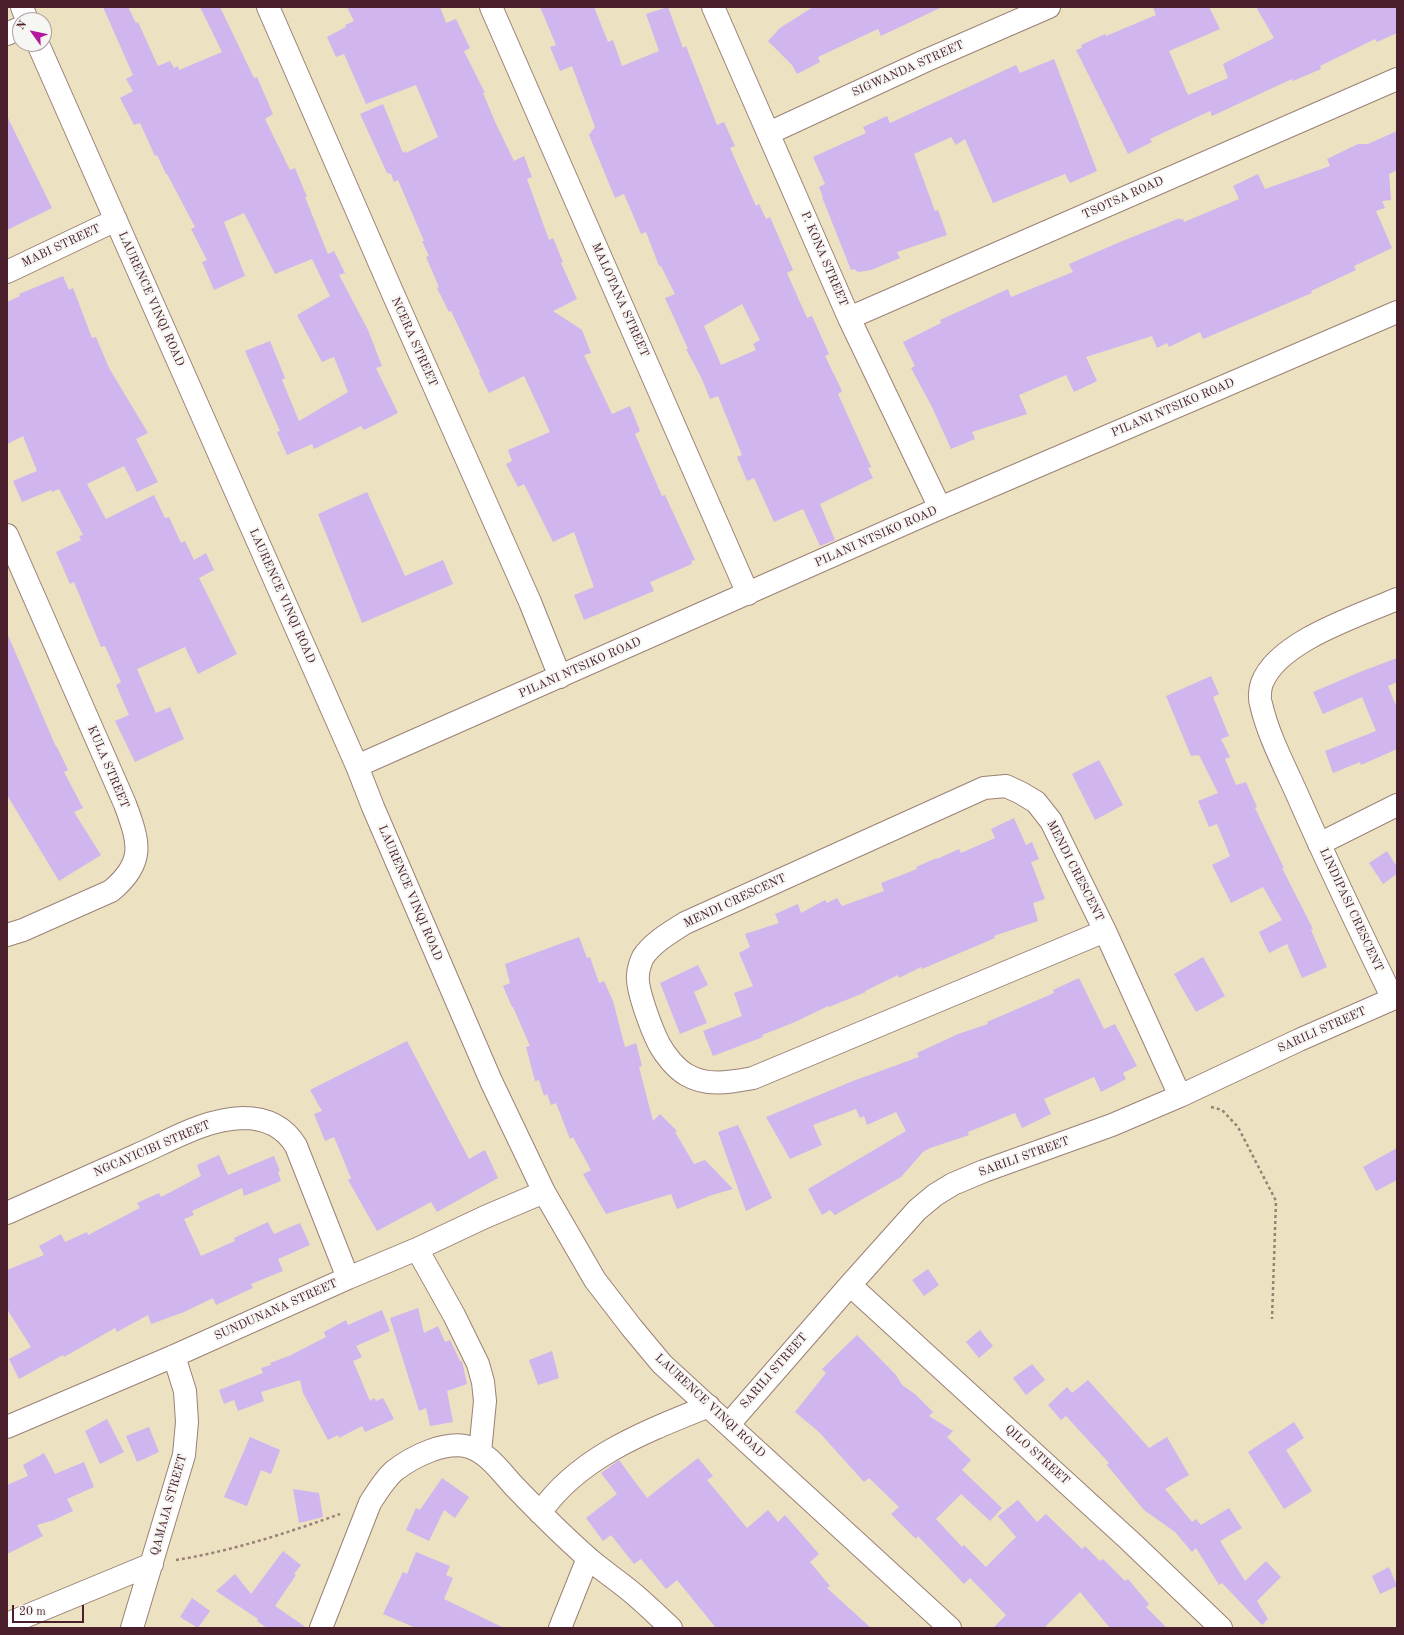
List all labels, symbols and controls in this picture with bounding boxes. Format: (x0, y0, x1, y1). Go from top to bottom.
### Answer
north arrow (12, 12, 52, 52)
text: N (15, 19, 29, 32)
street label: SIGWANDA STREET (850, 38, 966, 100)
street label: TSOTSA ROAD (1080, 174, 1166, 222)
street label: P. KONA STREET (797, 209, 851, 309)
street label: MABI STREET (19, 221, 103, 271)
street label: LAURENCE VINQI ROAD (115, 229, 187, 369)
street label: MALOTANA STREET (588, 241, 652, 359)
street label: NCERA STREET (388, 295, 440, 389)
street label: PILANI NTSIKO ROAD (1109, 375, 1237, 441)
street label: PILANI NTSIKO ROAD (813, 503, 939, 571)
street label: LAURENCE VINQI ROAD (246, 526, 318, 666)
street label: PILANI NTSIKO ROAD (517, 634, 643, 702)
street label: KULA STREET (84, 723, 132, 811)
street label: MENDI CRESCENT (1043, 818, 1107, 924)
street label: LAURENCE VINQI ROAD (375, 823, 445, 963)
street label: LINDIPASI CRESCENT (1316, 846, 1386, 974)
street label: MENDI CRESCENT (681, 871, 789, 931)
street label: SARILI STREET (1275, 1004, 1369, 1056)
street label: NGCAYICIBI STREET (91, 1118, 213, 1180)
street label: SARILI STREET (977, 1134, 1071, 1180)
street label: SUNDUNANA STREET (212, 1276, 340, 1344)
street label: SARILI STREET (737, 1330, 811, 1412)
street label: LAURENCE VINQI ROAD (652, 1351, 768, 1461)
street label: QILO STREET (1001, 1422, 1073, 1488)
street label: QAMAJA STREET (148, 1453, 190, 1557)
scale bar (14, 1597, 86, 1623)
text: 20 m (19, 1606, 46, 1618)

